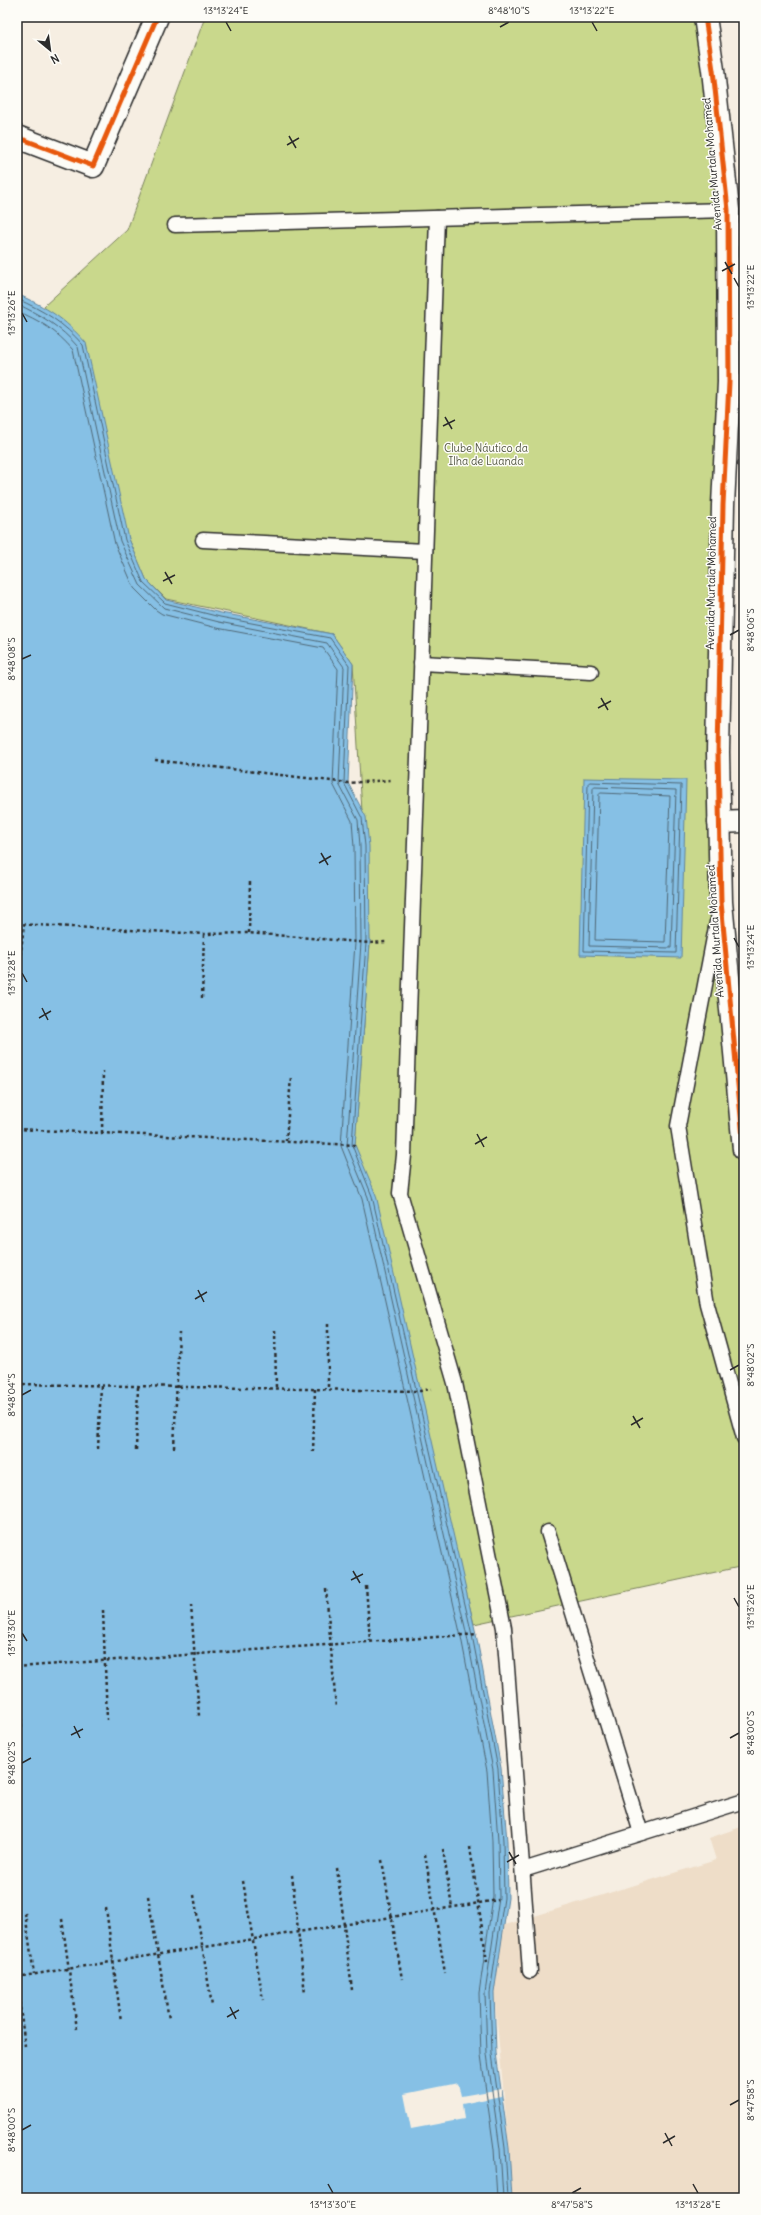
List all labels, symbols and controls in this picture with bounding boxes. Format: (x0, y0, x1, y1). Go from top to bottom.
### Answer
text: 13°13'24"E (204, 4, 249, 17)
text: 8°48'10"S (488, 4, 530, 17)
text: 13°13'22"E (570, 4, 615, 17)
north arrow (30, 30, 70, 70)
text: N (48, 51, 62, 67)
street label: Avenida Murtala Mohamed (699, 96, 725, 231)
text: 13°13'22"E (744, 264, 757, 309)
text: 13°13'26"E (5, 290, 18, 336)
park label: Clube Náutico da Ilha de Luanda (444, 441, 528, 468)
street label: Avenida Murtala Mohamed (703, 516, 719, 650)
text: 8°48'06"S (744, 608, 757, 652)
text: 8°48'08"S (5, 637, 18, 681)
street label: Avenida Murtala Mohamed (703, 864, 727, 998)
text: 13°13'24"E (744, 924, 757, 969)
text: 13°13'28"E (5, 950, 18, 996)
text: 8°48'02"S (744, 1343, 757, 1387)
text: 8°48'04"S (5, 1373, 18, 1417)
text: 13°13'26"E (744, 1584, 757, 1630)
text: 13°13'30"E (5, 1610, 18, 1656)
text: 8°48'00"S (744, 1710, 757, 1755)
text: 8°48'02"S (5, 1741, 18, 1785)
text: 8°47'58"S (744, 2079, 757, 2121)
text: 8°48'00"S (5, 2107, 18, 2152)
text: 13°13'30"E (310, 2198, 356, 2211)
text: 8°47'58"S (551, 2198, 593, 2211)
text: 13°13'28"E (675, 2198, 721, 2211)

